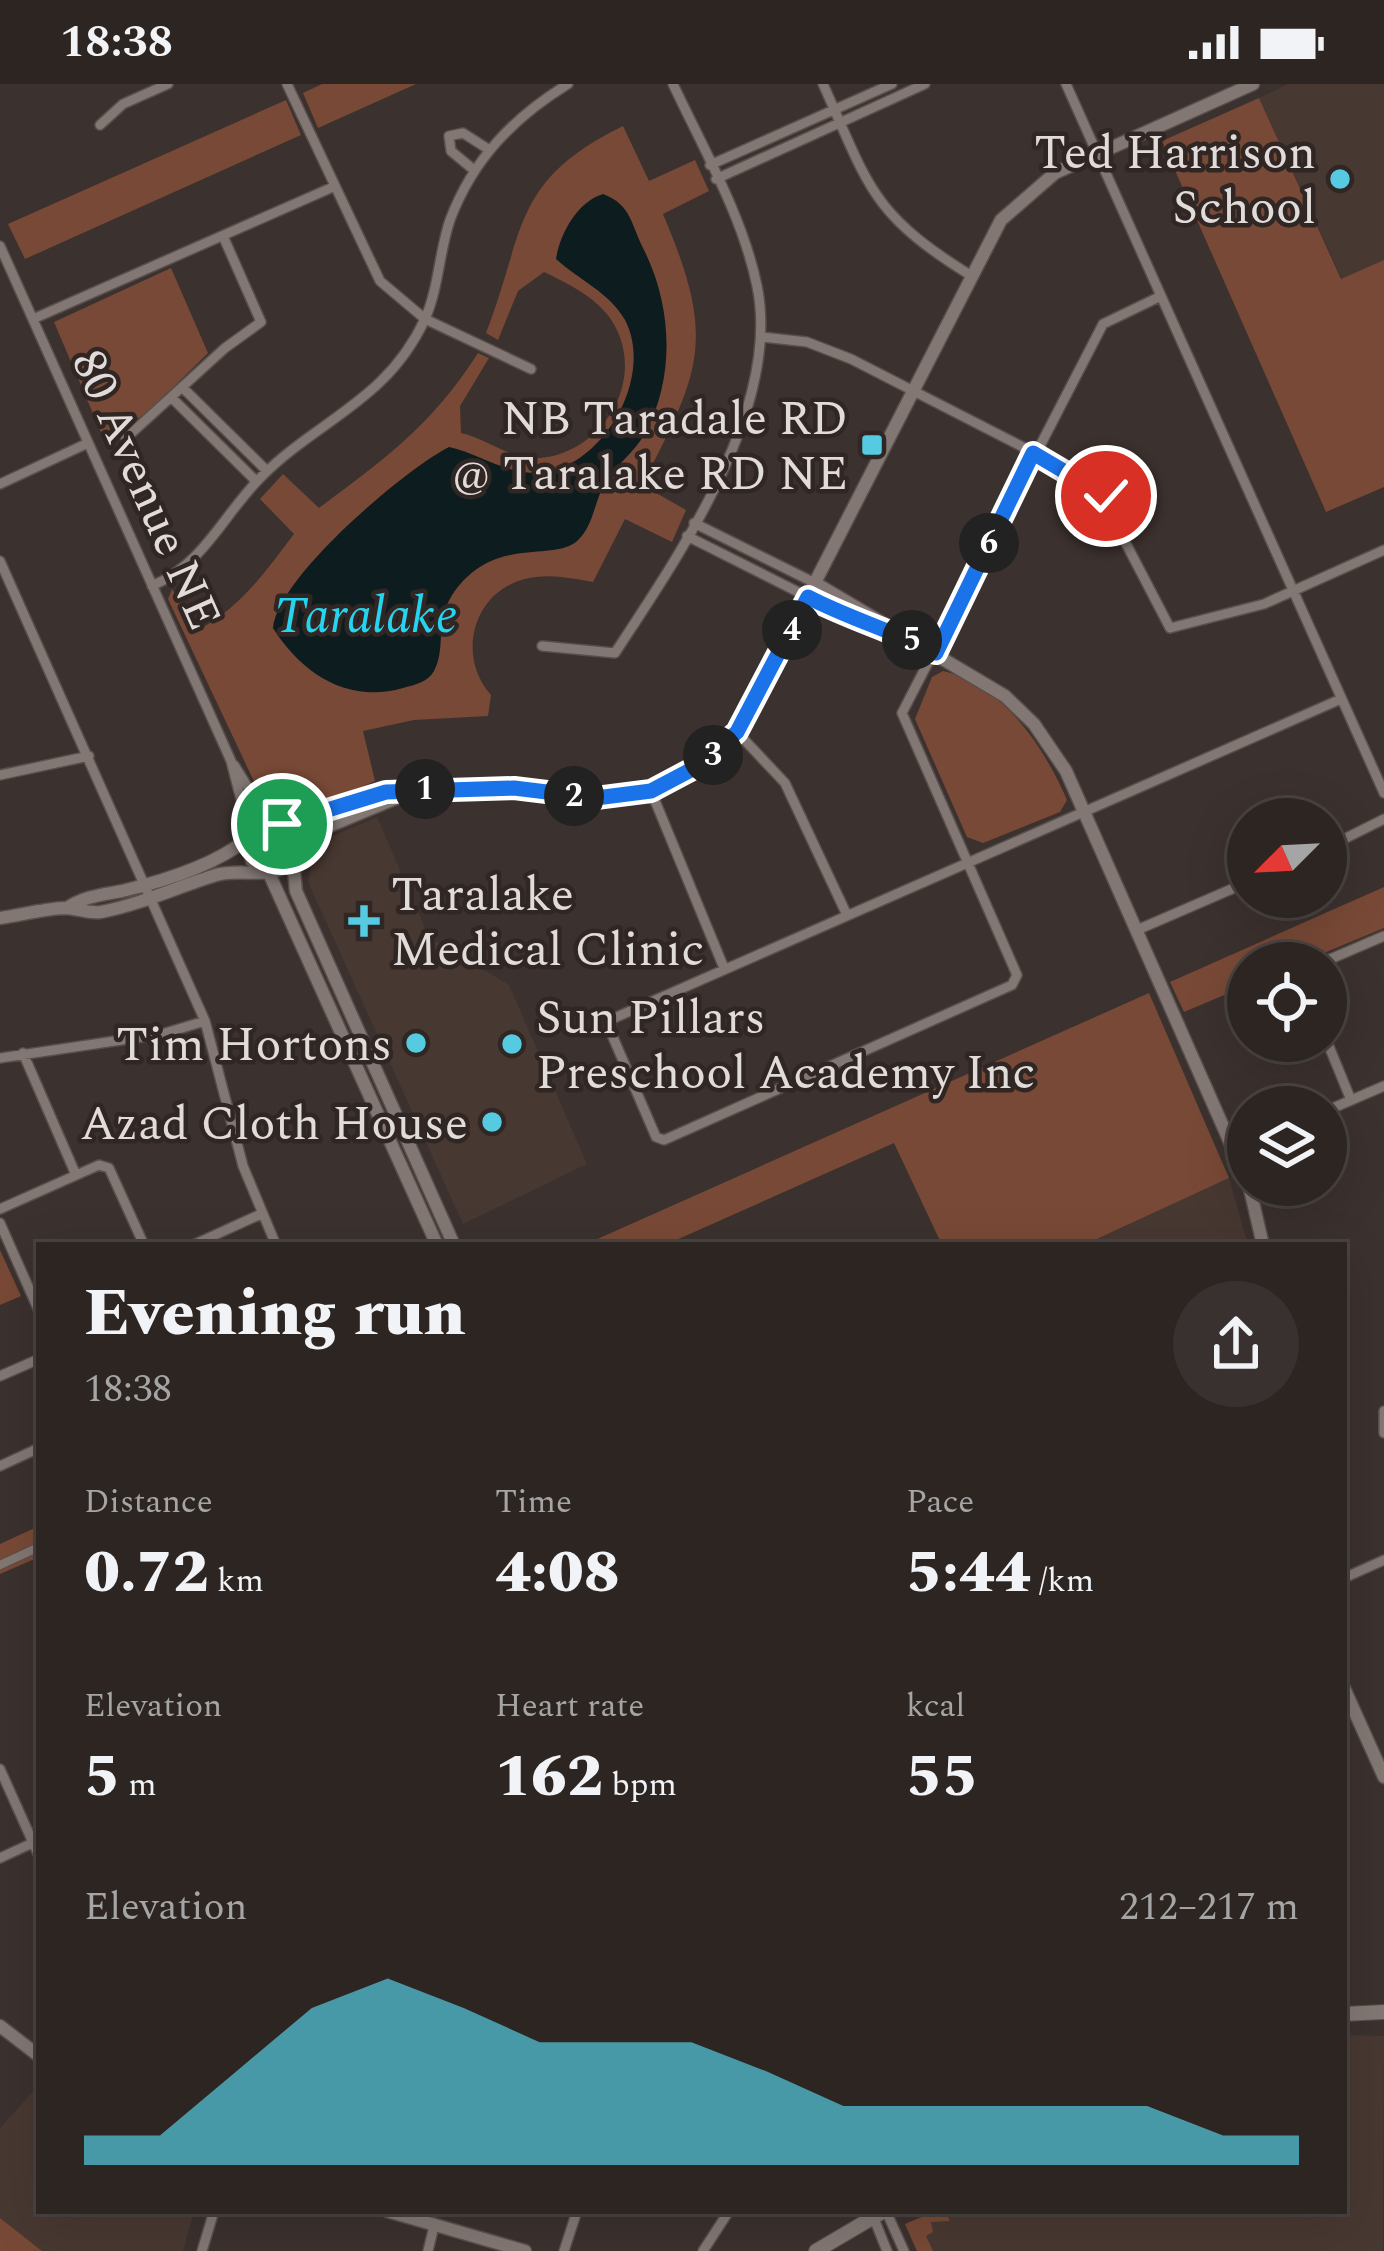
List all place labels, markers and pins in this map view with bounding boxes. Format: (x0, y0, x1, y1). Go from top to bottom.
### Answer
place label: Ted Harrison School (1034, 117, 1316, 245)
marker: Ted Harrison School (1327, 166, 1353, 192)
place label: NB Taradale RD @ Taralake RD NE (452, 383, 848, 511)
marker: NB Taradale RD @ Taralake RD NE (859, 432, 885, 458)
pin (1055, 445, 1157, 547)
pin: 6 (959, 513, 1019, 573)
pin: 4 (762, 600, 822, 660)
pin: 5 (882, 610, 942, 670)
pin: 3 (683, 725, 743, 785)
pin: 1 (395, 759, 455, 819)
pin: 2 (544, 766, 604, 826)
pin (231, 773, 333, 875)
place label: Taralake Medical Clinic (391, 859, 704, 987)
marker: Taralake Medical Clinic (348, 905, 380, 937)
place label: Sun Pillars Preschool Academy Inc (536, 982, 1035, 1110)
place label: Tim Hortons (116, 1009, 392, 1082)
marker: Tim Hortons (403, 1030, 429, 1056)
marker: Sun Pillars Preschool Academy Inc (499, 1031, 525, 1057)
place label: Azad Cloth House (80, 1088, 468, 1161)
marker: Azad Cloth House (479, 1109, 505, 1135)

